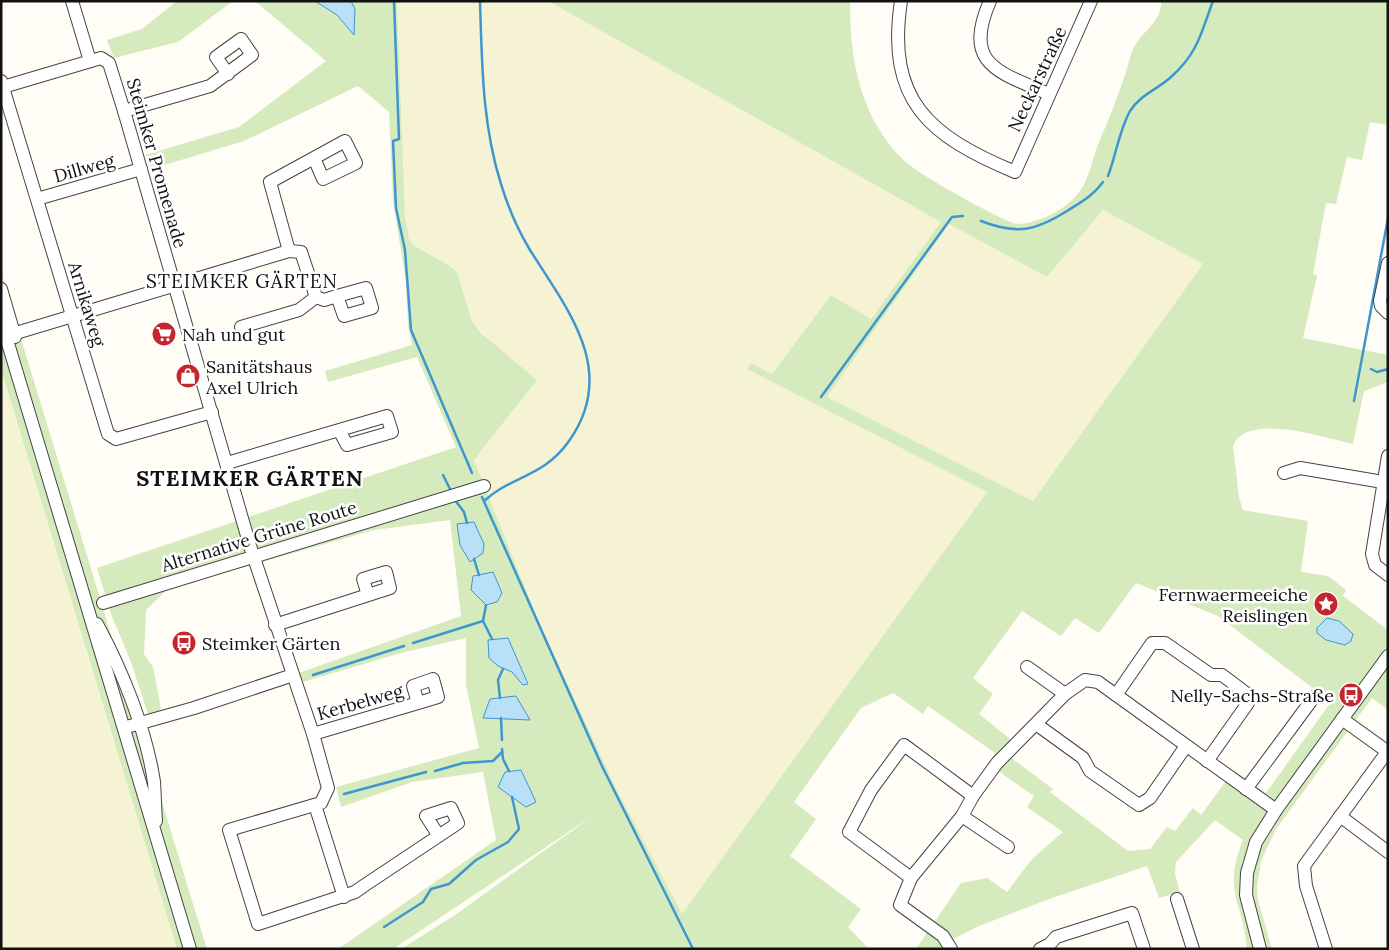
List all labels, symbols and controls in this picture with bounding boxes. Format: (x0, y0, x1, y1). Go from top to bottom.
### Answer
street label: Neckarstraße (1003, 22, 1072, 135)
street label: Steimker Promenade (122, 75, 192, 251)
street label: Dillweg (51, 148, 118, 188)
street label: Arnikaweg (63, 258, 111, 350)
district label: STEIMKER GÄRTEN (146, 269, 338, 293)
supermarket icon: Nah und gut (151, 321, 177, 347)
place label: Nah und gut (182, 323, 285, 346)
place label: Sanitätshaus Axel Ulrich (205, 355, 312, 399)
shop icon: Sanitätshaus Axel Ulrich (175, 363, 201, 389)
district label: STEIMKER GÄRTEN (136, 464, 364, 492)
street label: Alternative Grüne Route (158, 495, 360, 577)
place label: Fernwaermeeiche Reislingen (1158, 583, 1308, 627)
place icon: Fernwaermeeiche Reislingen (1313, 591, 1339, 617)
bus stop icon: Steimker Gärten (171, 630, 197, 656)
place label: Steimker Gärten (202, 632, 340, 655)
street label: Kerbelweg (314, 678, 407, 725)
bus stop icon: Nelly-Sachs-Straße (1338, 682, 1364, 708)
place label: Nelly-Sachs-Straße (1170, 684, 1334, 707)

